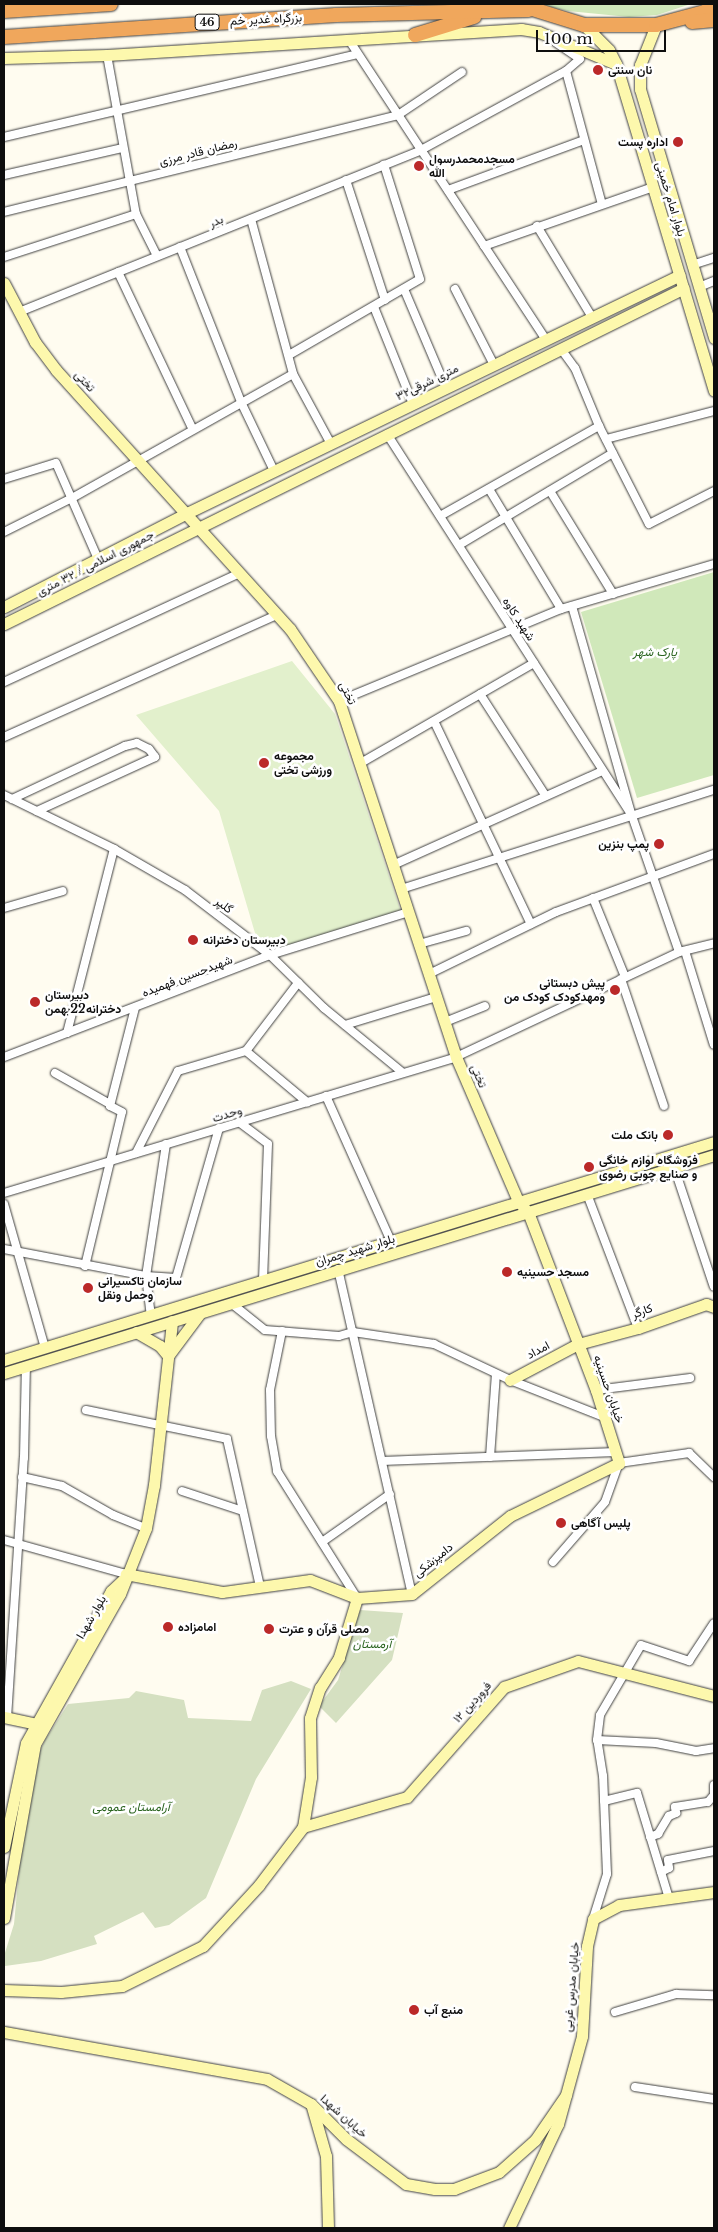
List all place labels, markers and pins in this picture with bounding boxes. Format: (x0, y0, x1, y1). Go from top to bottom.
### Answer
place label: نان سنتی (608, 63, 652, 77)
marker: نان سنتی (592, 64, 604, 76)
place label: اداره پست (618, 135, 668, 149)
marker: اداره پست (672, 136, 684, 148)
place label: مسجدمحمدرسول الله (429, 152, 515, 180)
marker: مسجدمحمدرسول الله (413, 160, 425, 172)
place label: مجموعه ورزشی تختی (274, 749, 332, 777)
marker: مجموعه ورزشی تختی (258, 757, 270, 769)
place label: پمپ بنزین (598, 837, 649, 851)
marker: پمپ بنزین (653, 838, 665, 850)
place label: دبیرستان دخترانه (203, 933, 286, 947)
marker: دبیرستان دخترانه (187, 934, 199, 946)
place label: پیش دبستانی ومهدکودک کودک من (504, 976, 605, 1004)
marker: پیش دبستانی ومهدکودک کودک من (609, 984, 621, 996)
place label: دبیرستان دخترانه22بهمن (45, 988, 121, 1016)
marker: دبیرستان دخترانه22بهمن (29, 996, 41, 1008)
place label: بانک ملت (611, 1128, 658, 1142)
marker: بانک ملت (662, 1129, 674, 1141)
place label: فروشگاه لوازم خانگی و صنایع چوبی رضوی (599, 1153, 698, 1181)
marker: فروشگاه لوازم خانگی و صنایع چوبی رضوی (583, 1161, 595, 1173)
place label: مسجد حسینیه (517, 1265, 589, 1279)
marker: مسجد حسینیه (501, 1266, 513, 1278)
place label: سازمان تاکسیرانی وحمل ونقل (98, 1274, 182, 1302)
marker: سازمان تاکسیرانی وحمل ونقل (82, 1282, 94, 1294)
place label: پلیس آگاهی (571, 1516, 630, 1530)
marker: پلیس آگاهی (555, 1517, 567, 1529)
place label: امامزاده (178, 1620, 216, 1634)
marker: امامزاده (162, 1621, 174, 1633)
place label: مصلی قرآن و عترت (279, 1622, 369, 1636)
marker: مصلی قرآن و عترت (263, 1623, 275, 1635)
place label: منبع آب (424, 2003, 463, 2017)
marker: منبع آب (408, 2004, 420, 2016)

